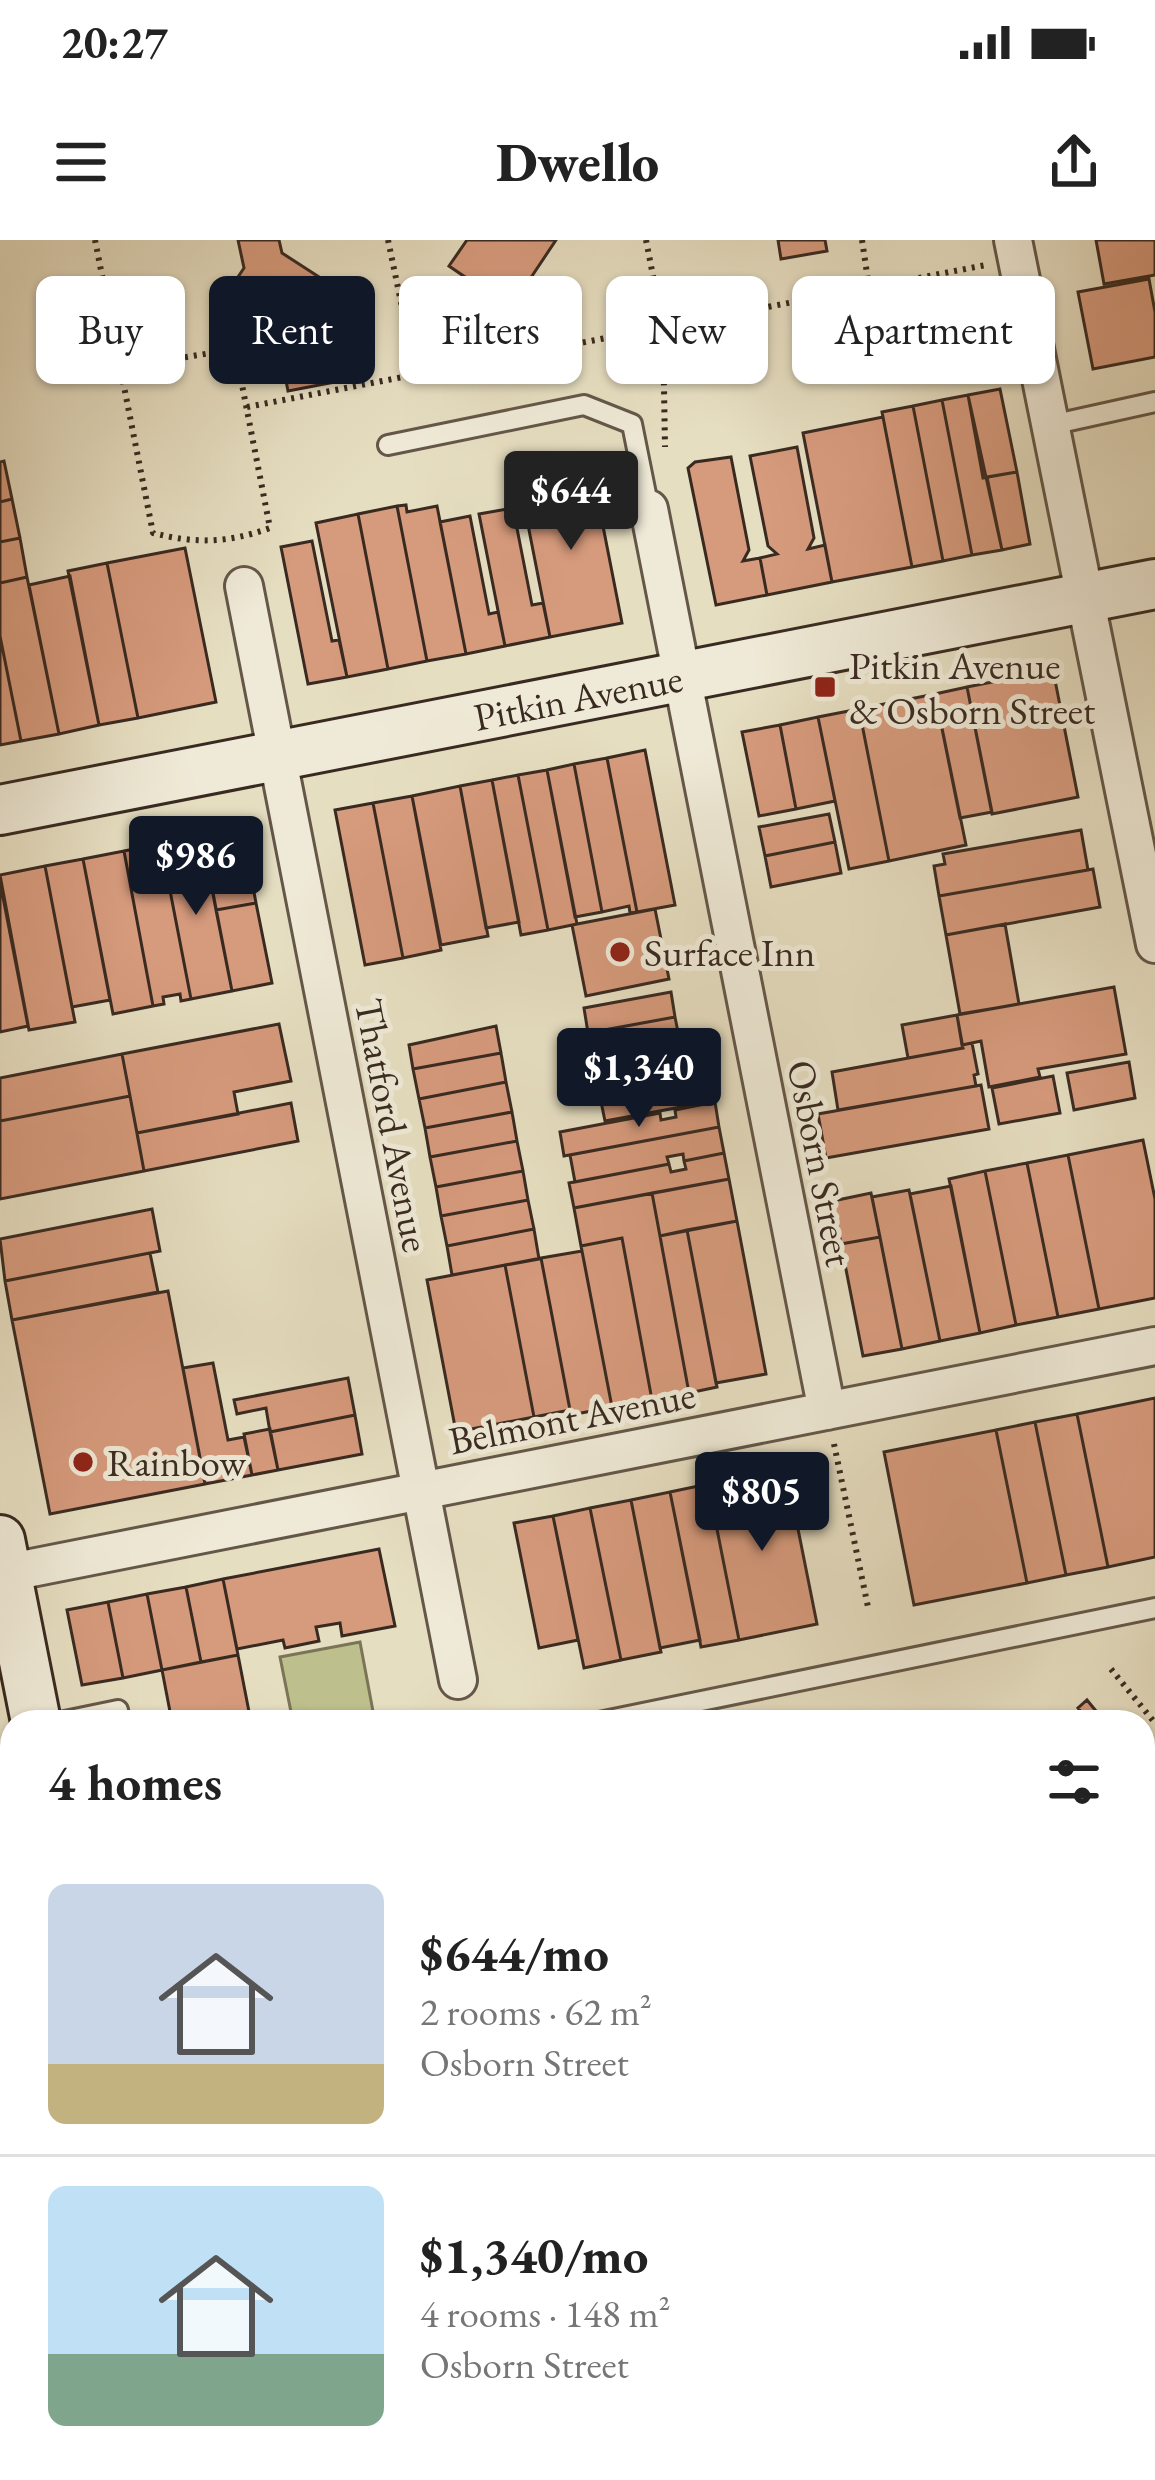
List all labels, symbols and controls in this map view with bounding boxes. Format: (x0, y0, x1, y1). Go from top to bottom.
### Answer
text: 20:27 (60, 13, 168, 71)
text: Dwello (496, 127, 659, 197)
icon: menu (48, 129, 114, 195)
icon: share (1041, 129, 1107, 195)
chip: Buy (36, 276, 185, 384)
chip: Rent (209, 276, 375, 384)
chip: Filters (399, 276, 582, 384)
chip: New (606, 276, 768, 384)
chip: Apartment (792, 276, 1055, 384)
pin: $644 (500, 451, 642, 553)
text: $644 (531, 464, 611, 515)
place label: Pitkin Avenue & Osborn Street (849, 640, 1095, 736)
street label: Pitkin Avenue (469, 652, 687, 743)
marker: Pitkin Avenue & Osborn Street (812, 674, 838, 700)
pin: $986 (125, 816, 267, 918)
text: $986 (156, 829, 236, 880)
place label: Surface Inn (644, 927, 815, 978)
marker: Surface Inn (607, 939, 633, 965)
street label: Thatford Avenue (343, 994, 442, 1256)
pin: $1,340 (541, 1028, 737, 1130)
text: $1,340 (584, 1041, 694, 1092)
street label: Osborn Street (776, 1056, 865, 1270)
street label: Belmont Avenue (445, 1369, 700, 1466)
place label: Rainbow (107, 1437, 246, 1488)
marker: Rainbow (70, 1449, 96, 1475)
pin: $805 (691, 1452, 833, 1554)
text: $805 (722, 1465, 802, 1516)
text: 4 homes (48, 1749, 222, 1815)
icon: filters (1041, 1749, 1107, 1815)
text: $644/mo (420, 1920, 609, 1986)
icon: home (144, 1932, 288, 2076)
text: 2 rooms · 62 m² (420, 1986, 652, 2037)
text: Osborn Street (420, 2037, 629, 2088)
text: $1,340/mo (420, 2222, 648, 2288)
icon: home (144, 2234, 288, 2378)
text: 4 rooms · 148 m² (420, 2288, 671, 2339)
text: Osborn Street (420, 2339, 629, 2390)

